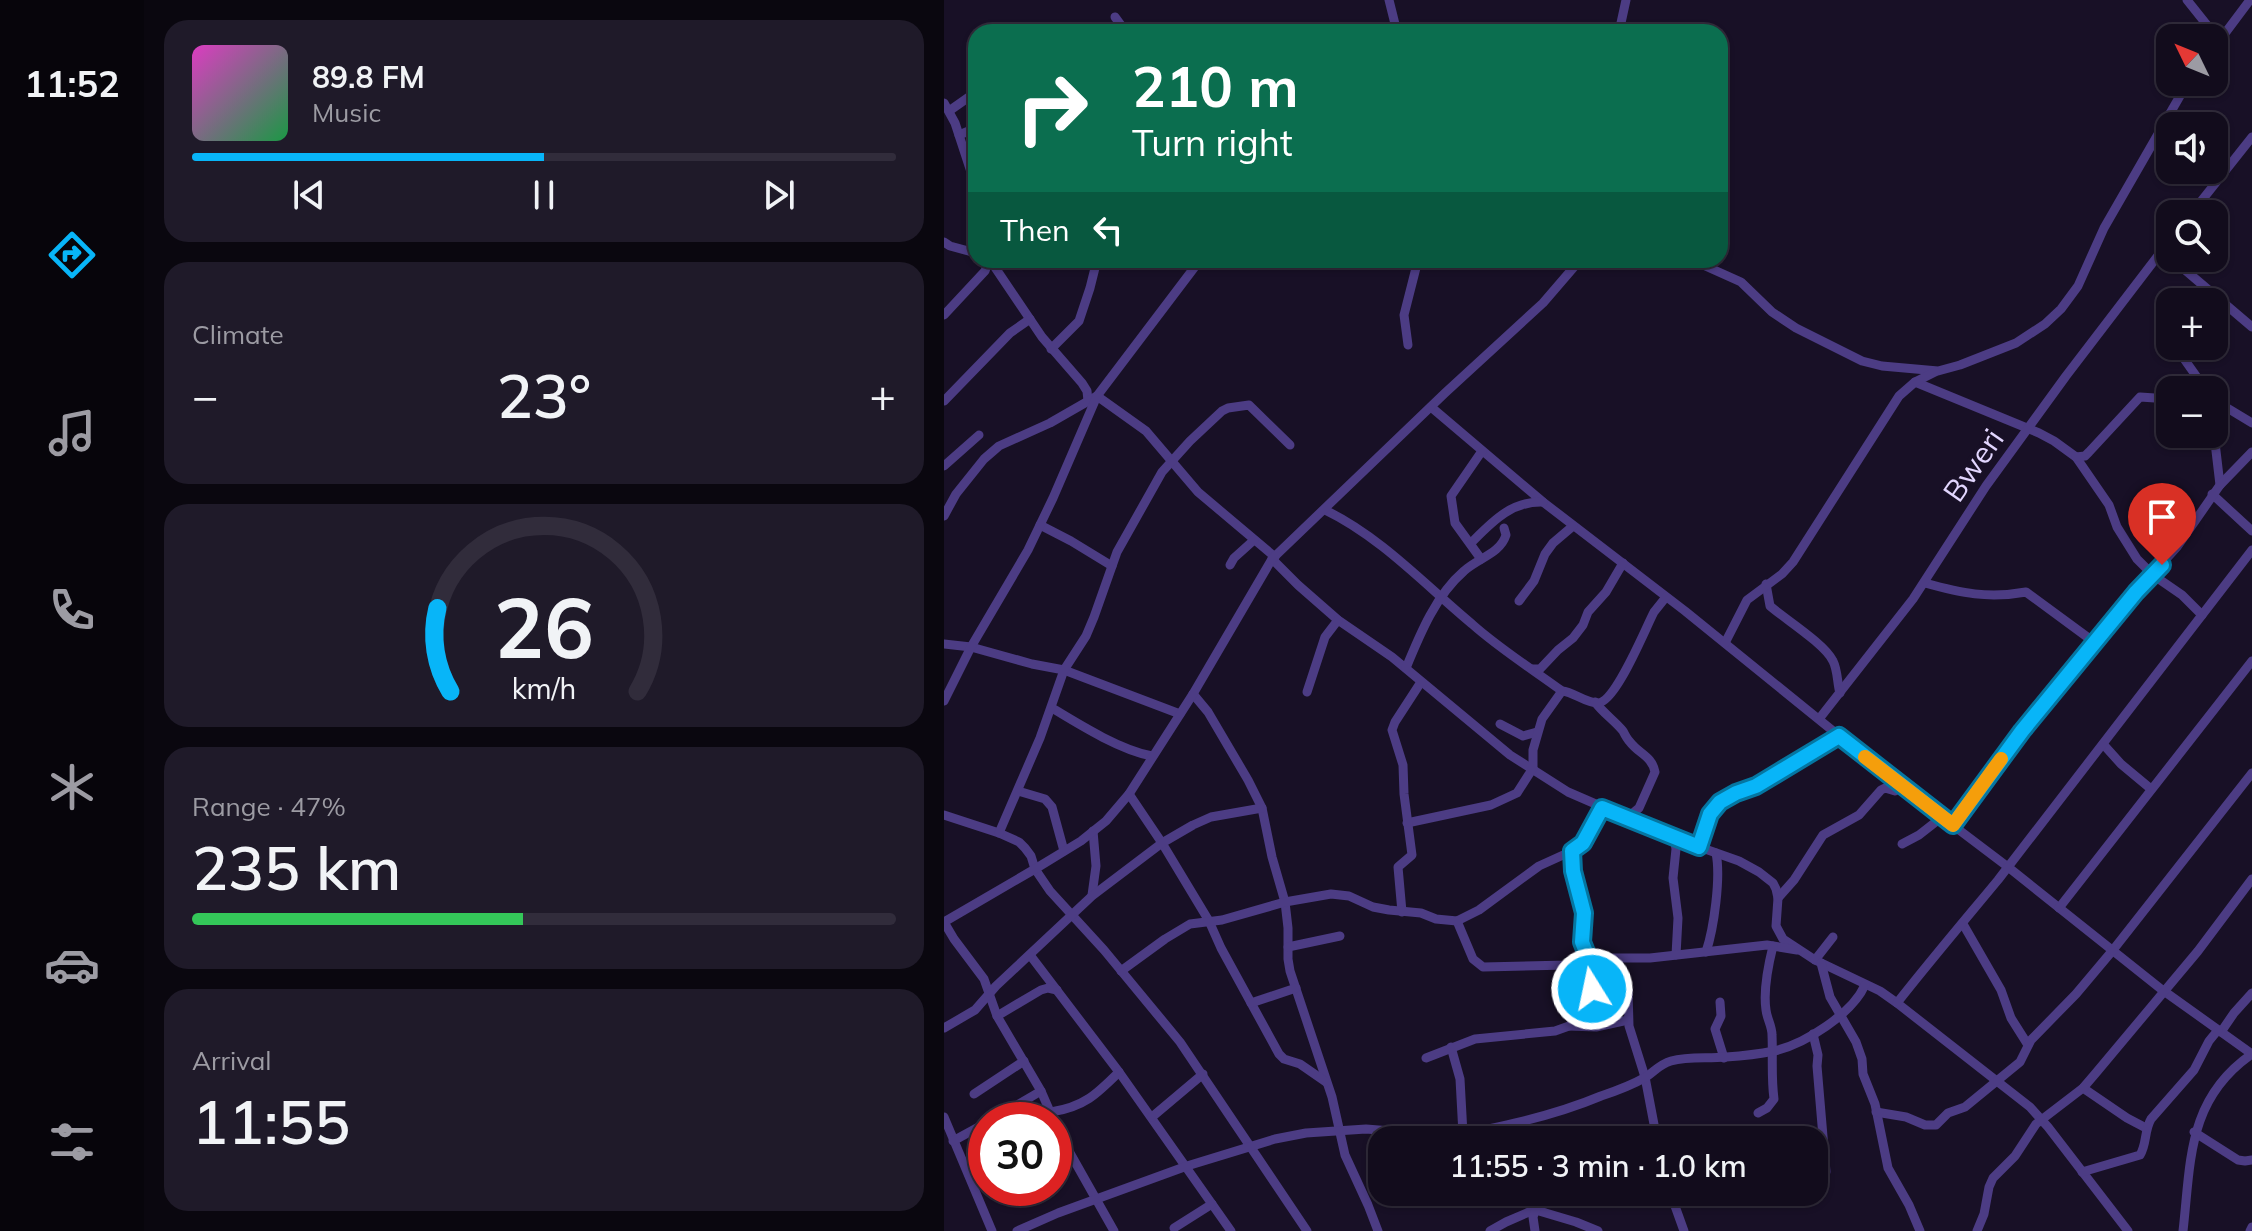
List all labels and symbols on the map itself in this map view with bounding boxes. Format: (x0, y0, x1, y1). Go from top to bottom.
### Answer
north arrow (2156, 24, 2228, 96)
street label: Bweri (1934, 421, 2012, 509)
pin (2128, 483, 2196, 565)
position arrow (1550, 947, 1634, 1031)
speed limit sign: 30 (968, 1102, 1072, 1206)

